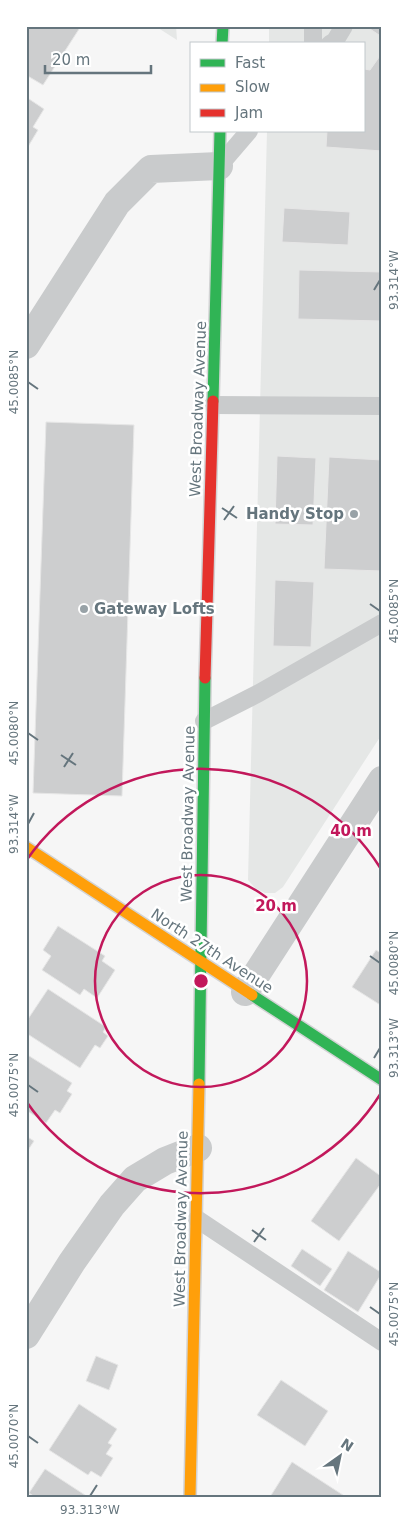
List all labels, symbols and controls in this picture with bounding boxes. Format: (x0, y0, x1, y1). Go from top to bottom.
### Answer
scale bar (45, 42, 151, 74)
legend (190, 42, 366, 132)
text: 20 m (52, 51, 90, 69)
text: Fast (235, 54, 265, 72)
text: Slow (235, 78, 270, 96)
text: Jam (234, 104, 263, 122)
text: 93.314°W (387, 250, 401, 310)
street label: West Broadway Avenue (186, 320, 210, 498)
text: 45.0085°N (7, 350, 21, 414)
place label: Handy Stop (246, 505, 344, 523)
marker: Handy Stop (348, 508, 360, 520)
text: 45.0085°N (387, 579, 401, 643)
place label: Gateway Lofts (94, 600, 215, 618)
marker: Gateway Lofts (78, 603, 90, 615)
text: 45.0080°N (7, 701, 21, 765)
street label: West Broadway Avenue (177, 726, 199, 902)
text: 93.314°W (7, 794, 21, 854)
text: 40 m (330, 822, 372, 840)
text: 20 m (255, 897, 297, 915)
street label: North 27th Avenue (148, 905, 276, 997)
text: 45.0080°N (387, 931, 401, 995)
centre of rings (192, 972, 210, 990)
text: 93.313°W (387, 1018, 401, 1078)
text: 45.0075°N (7, 1053, 21, 1117)
street label: West Broadway Avenue (170, 1131, 192, 1307)
text: 45.0075°N (387, 1282, 401, 1346)
text: 45.0070°N (7, 1404, 21, 1468)
north arrow (316, 1430, 366, 1480)
text: N (338, 1435, 356, 1455)
text: 93.313°W (60, 1503, 120, 1517)

